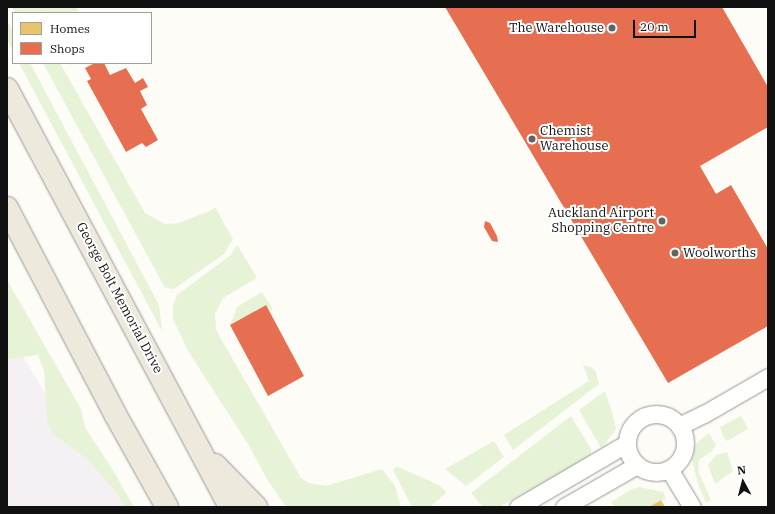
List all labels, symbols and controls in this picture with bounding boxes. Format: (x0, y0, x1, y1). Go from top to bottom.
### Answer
legend (12, 12, 152, 64)
scale bar (635, 12, 698, 38)
text: 20 m (640, 19, 669, 34)
place label: The Warehouse (509, 20, 604, 36)
text: Homes (50, 21, 90, 36)
marker: The Warehouse (607, 23, 617, 33)
text: Shops (50, 41, 85, 56)
place label: Chemist Warehouse (540, 124, 608, 155)
marker: Chemist Warehouse (527, 134, 537, 144)
place label: Auckland Airport Shopping Centre (548, 206, 654, 237)
marker: Auckland Airport Shopping Centre (657, 216, 667, 226)
street label: George Bolt Memorial Drive (73, 220, 165, 376)
place label: Woolworths (683, 245, 756, 261)
marker: Woolworths (670, 248, 680, 258)
north arrow (723, 462, 763, 502)
text: N (736, 463, 747, 478)

